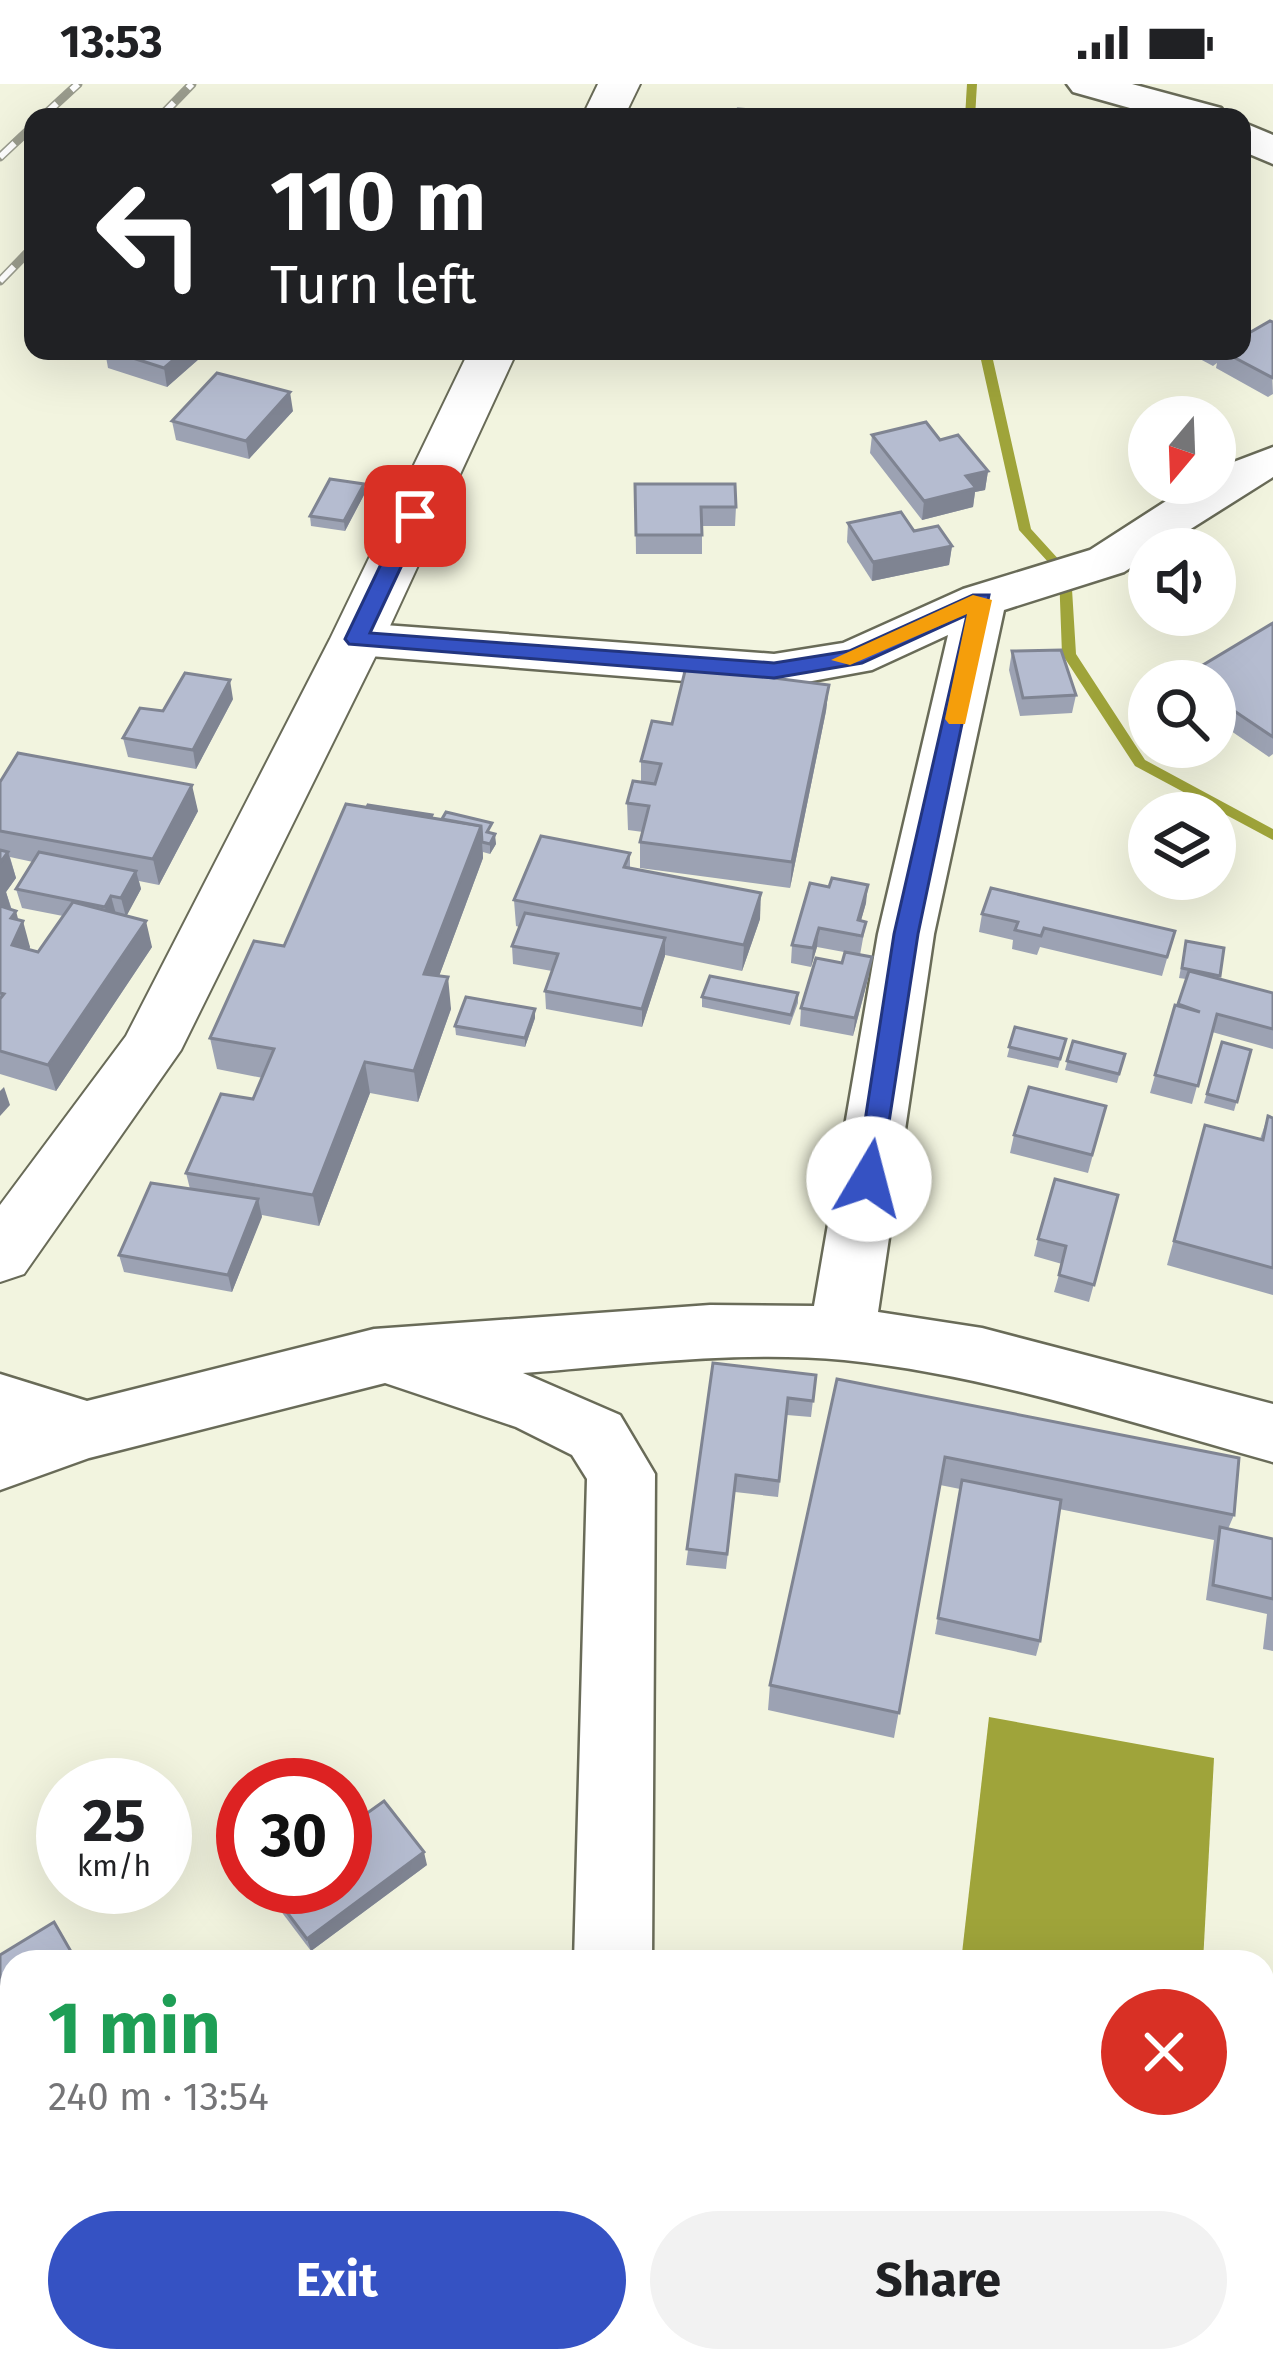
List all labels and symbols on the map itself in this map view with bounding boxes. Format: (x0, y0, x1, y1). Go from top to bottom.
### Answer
north arrow (1128, 396, 1236, 504)
pin (364, 465, 466, 567)
position arrow (806, 1116, 932, 1242)
speed limit sign: 30 (216, 1758, 372, 1914)

